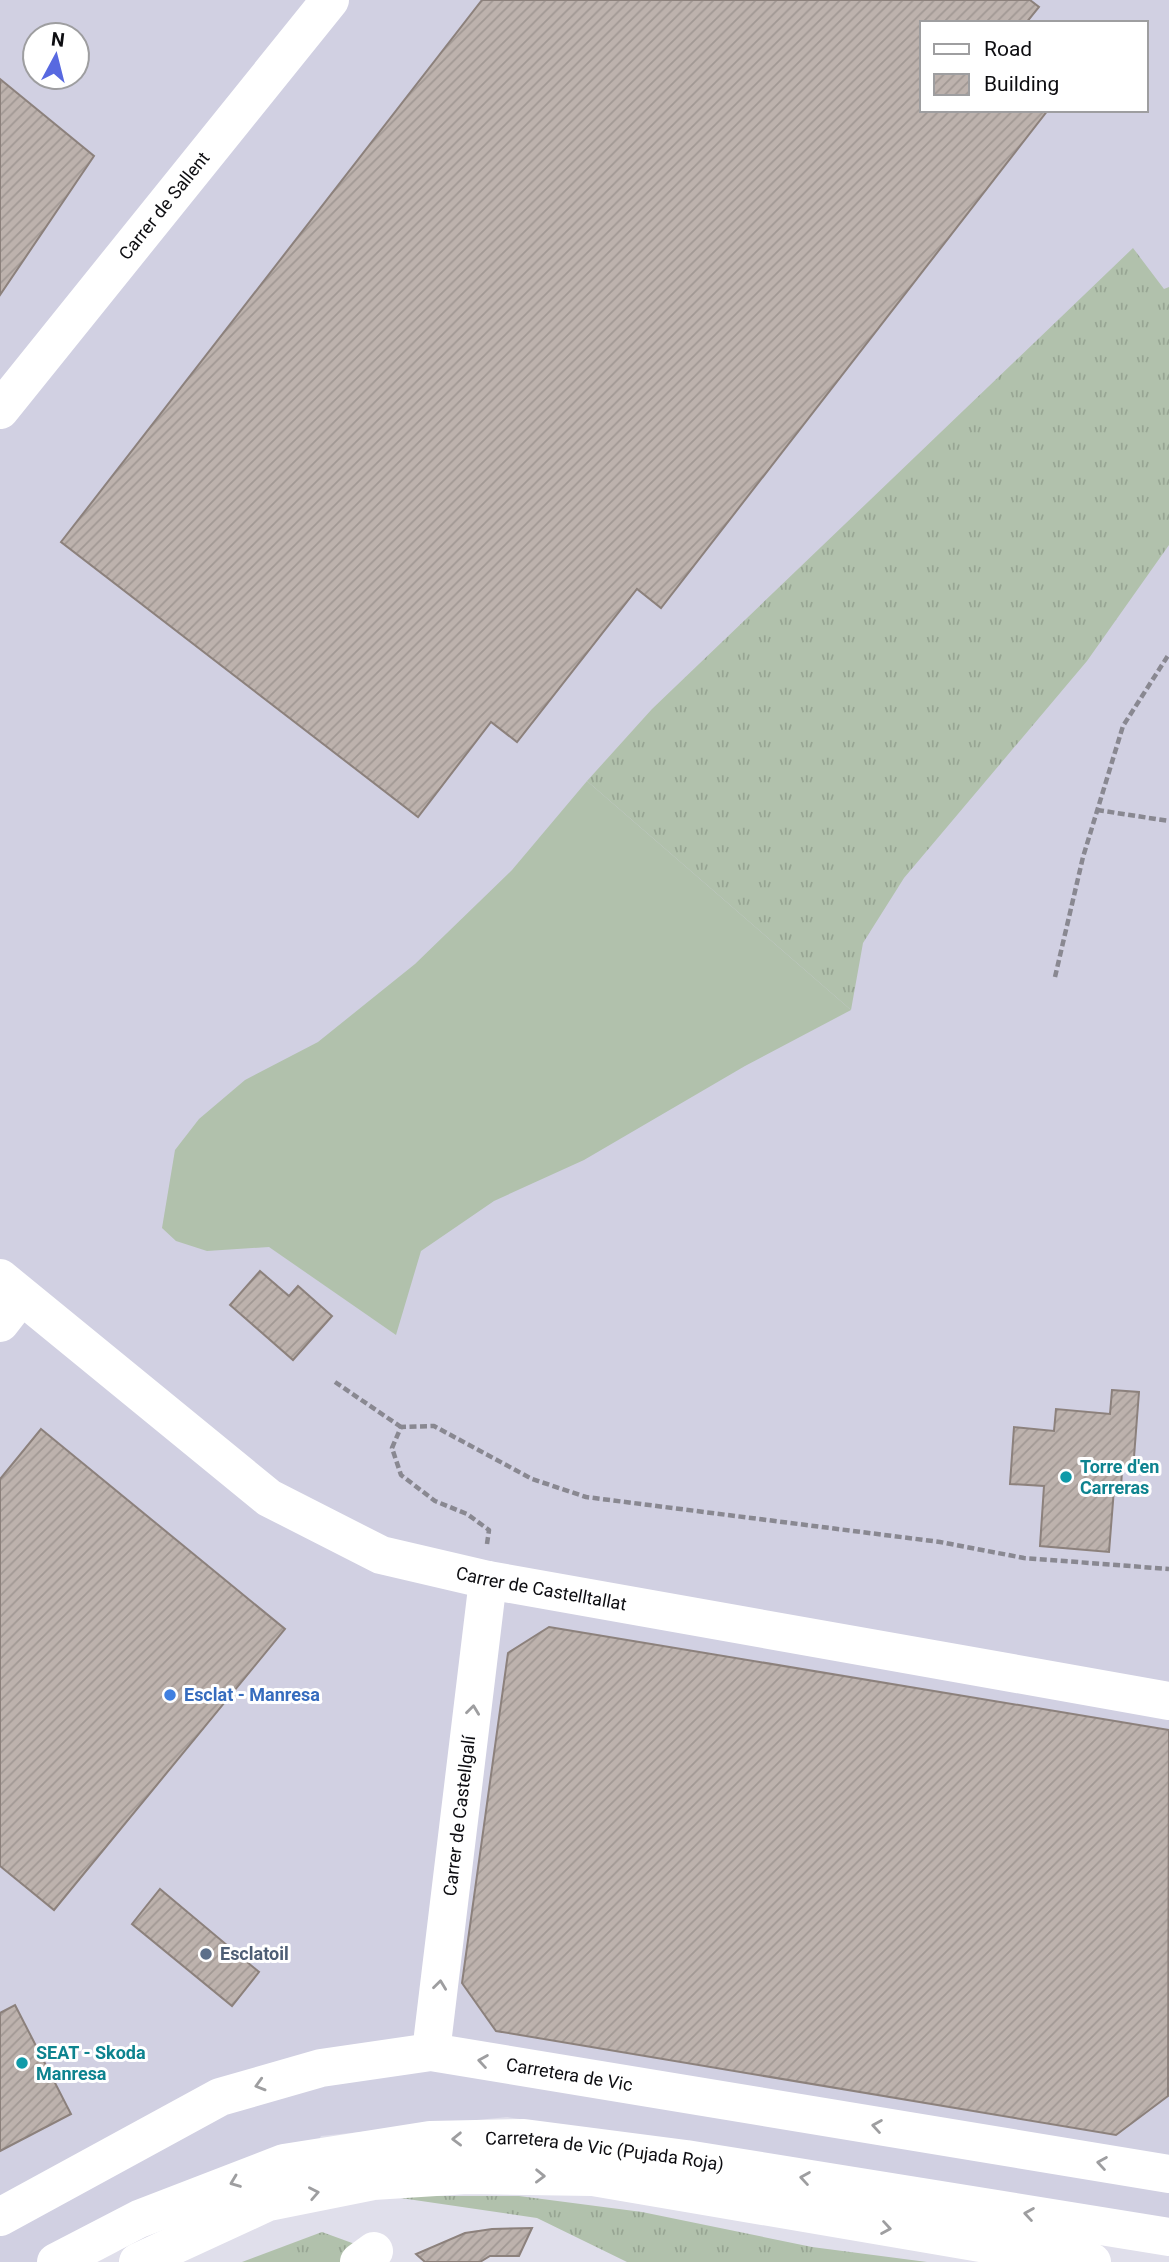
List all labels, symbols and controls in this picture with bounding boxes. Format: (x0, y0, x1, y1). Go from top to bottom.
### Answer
north arrow (21, 21, 91, 91)
legend (920, 21, 1148, 112)
text: N (50, 27, 66, 52)
text: Road (984, 37, 1032, 61)
text: Building (984, 72, 1059, 96)
street label: Carrer de Sallent (114, 147, 214, 264)
place label: Torre d'en Carreras (1080, 1456, 1159, 1498)
marker: Torre d'en Carreras (1058, 1469, 1074, 1485)
street label: Carrer de Castelltallat (454, 1562, 628, 1614)
place label: Esclat - Manresa (184, 1684, 320, 1705)
marker: Esclat - Manresa (162, 1687, 178, 1703)
one-way arrow (465, 1704, 480, 1716)
street label: Carrer de Castellgalí (439, 1734, 479, 1897)
place label: Esclatoil (220, 1943, 289, 1964)
marker: Esclatoil (198, 1946, 214, 1962)
one-way arrow (432, 1979, 447, 1991)
place label: SEAT - Skoda Manresa (36, 2042, 146, 2084)
one-way arrow (478, 2054, 489, 2069)
street label: Carretera de Vic (505, 2054, 634, 2095)
marker: SEAT - Skoda Manresa (14, 2055, 30, 2071)
one-way arrow (254, 2077, 266, 2092)
one-way arrow (871, 2119, 883, 2134)
street label: Carretera de Vic (Pujada Roja) (485, 2127, 725, 2176)
one-way arrow (452, 2131, 462, 2147)
one-way arrow (1096, 2156, 1108, 2171)
one-way arrow (536, 2168, 546, 2184)
one-way arrow (799, 2171, 810, 2186)
one-way arrow (230, 2173, 242, 2187)
one-way arrow (308, 2186, 320, 2201)
one-way arrow (1023, 2207, 1035, 2222)
one-way arrow (880, 2220, 892, 2235)

